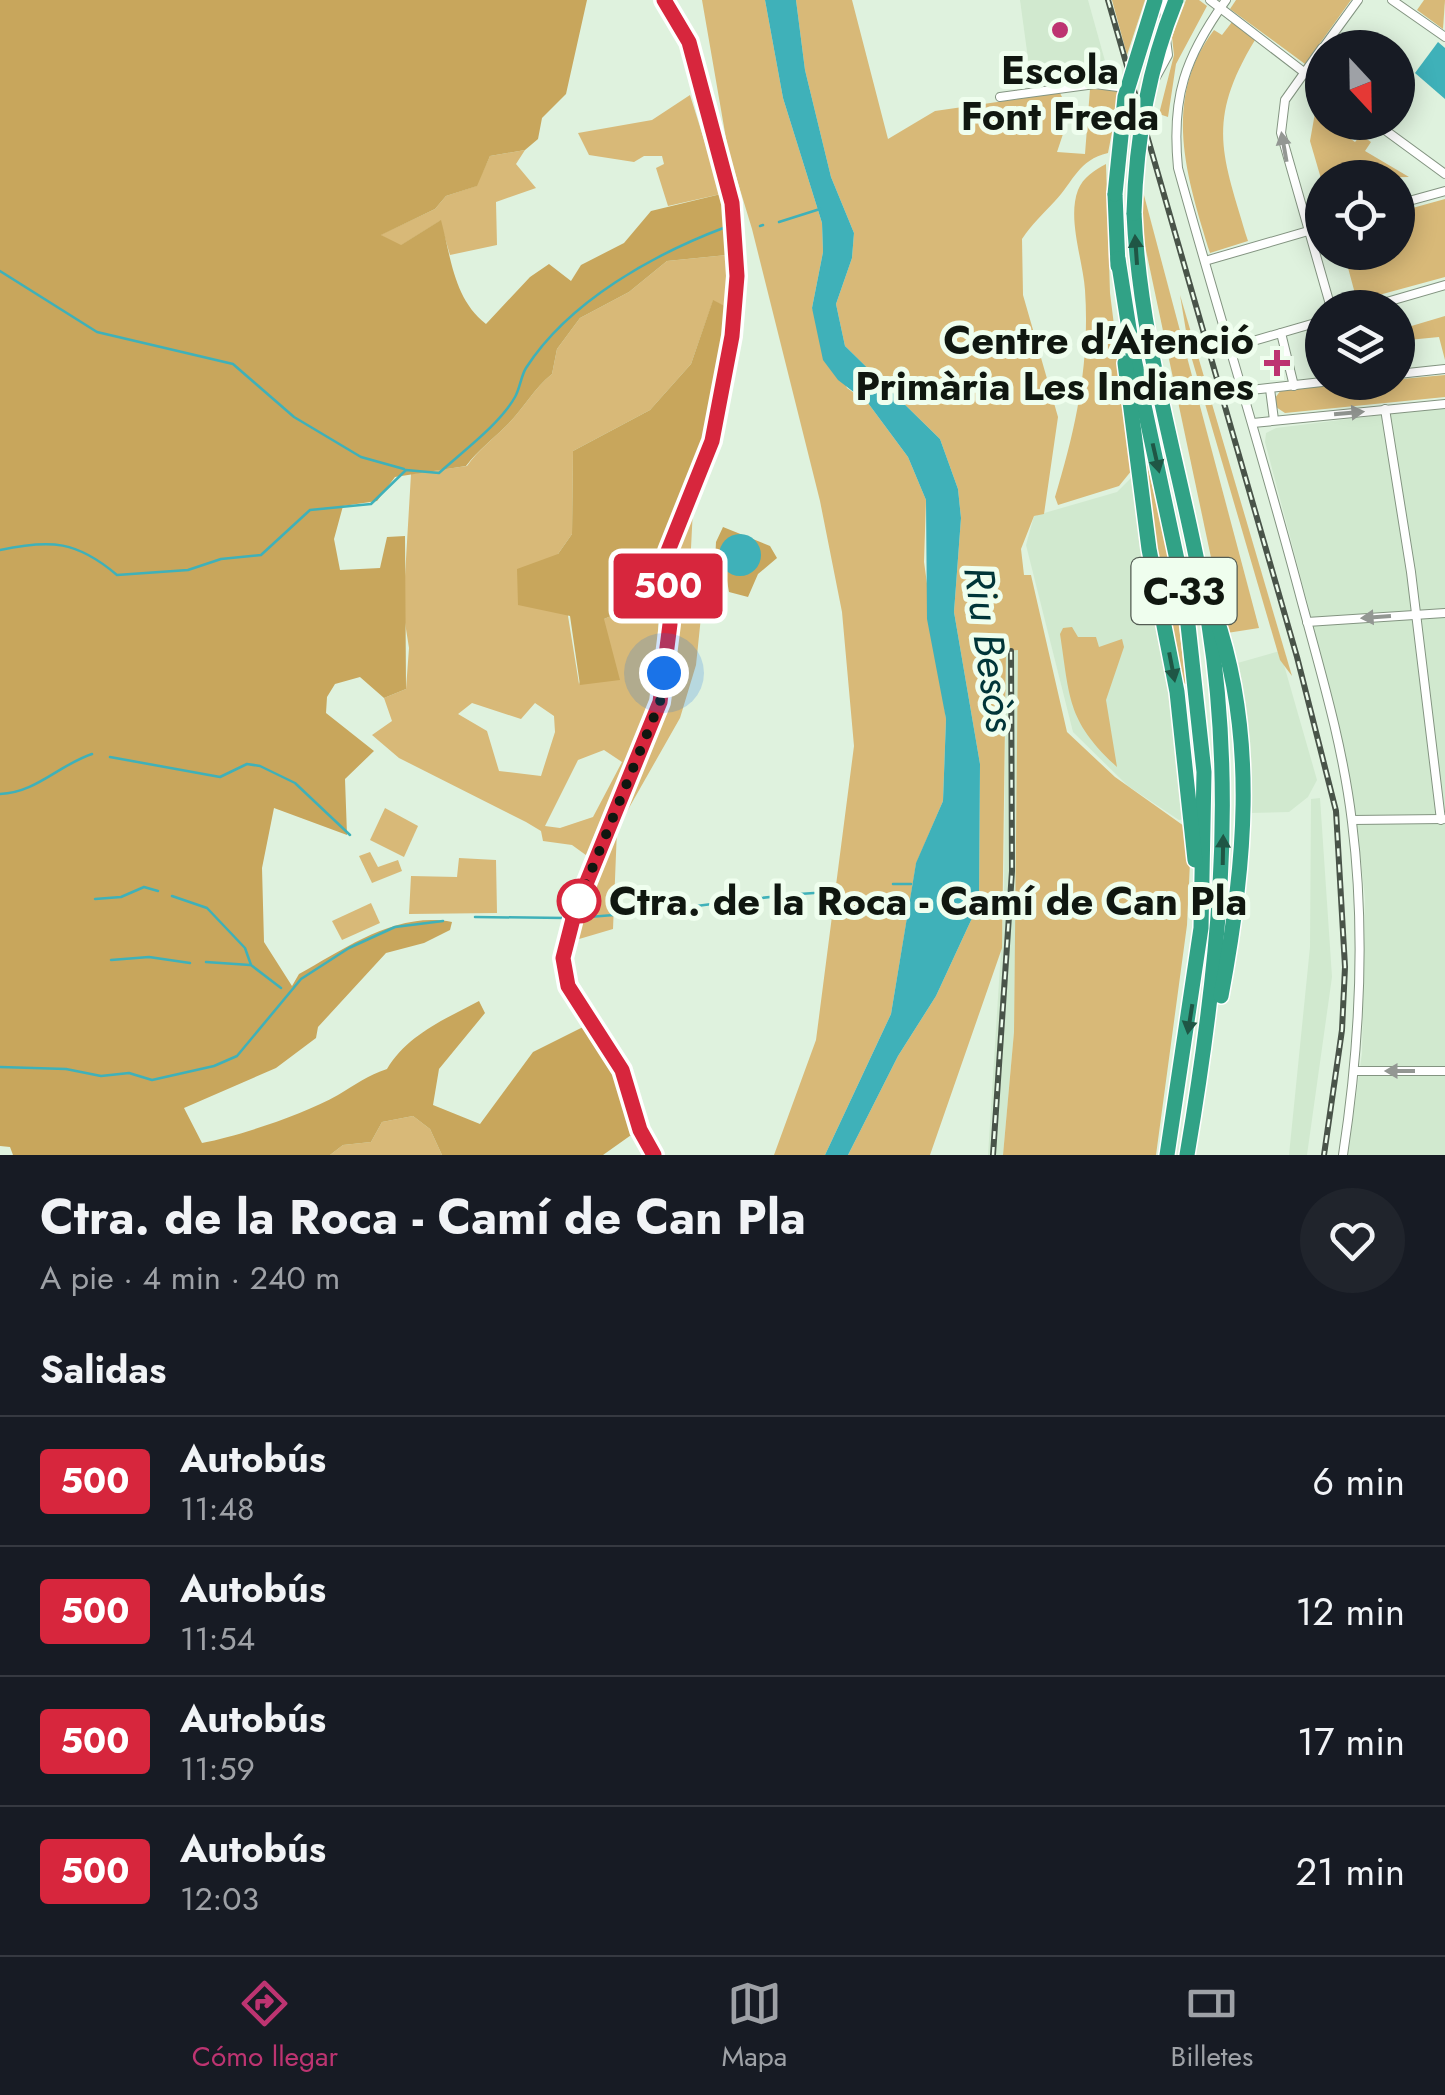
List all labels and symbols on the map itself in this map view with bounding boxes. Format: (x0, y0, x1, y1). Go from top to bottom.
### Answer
marker: Escola Font Freda (1049, 19, 1071, 41)
north arrow (1305, 30, 1415, 140)
place label: Escola Font Freda (961, 41, 1159, 145)
one-way arrow (1276, 131, 1291, 162)
one-way arrow (1128, 233, 1144, 265)
place label: Centre d'Atenció Primària Les Indianes (855, 311, 1254, 415)
marker: Centre d'Atenció Primària Les Indianes (1264, 350, 1290, 376)
one-way arrow (1333, 404, 1365, 420)
one-way arrow (1149, 443, 1164, 474)
line badge: 500 (610, 554, 726, 618)
road number: C-33 (1132, 558, 1236, 624)
water label: Riu Besòs (948, 562, 1032, 736)
one-way arrow (1360, 609, 1391, 625)
your location (639, 648, 689, 698)
one-way arrow (1165, 652, 1181, 683)
one-way arrow (1215, 833, 1231, 865)
place label: Ctra. de la Roca - Camí de Can Pla (609, 872, 1247, 930)
marker: Ctra. de la Roca - Camí de Can Pla (558, 880, 600, 922)
one-way arrow (1181, 1004, 1197, 1035)
one-way arrow (1384, 1063, 1416, 1079)

